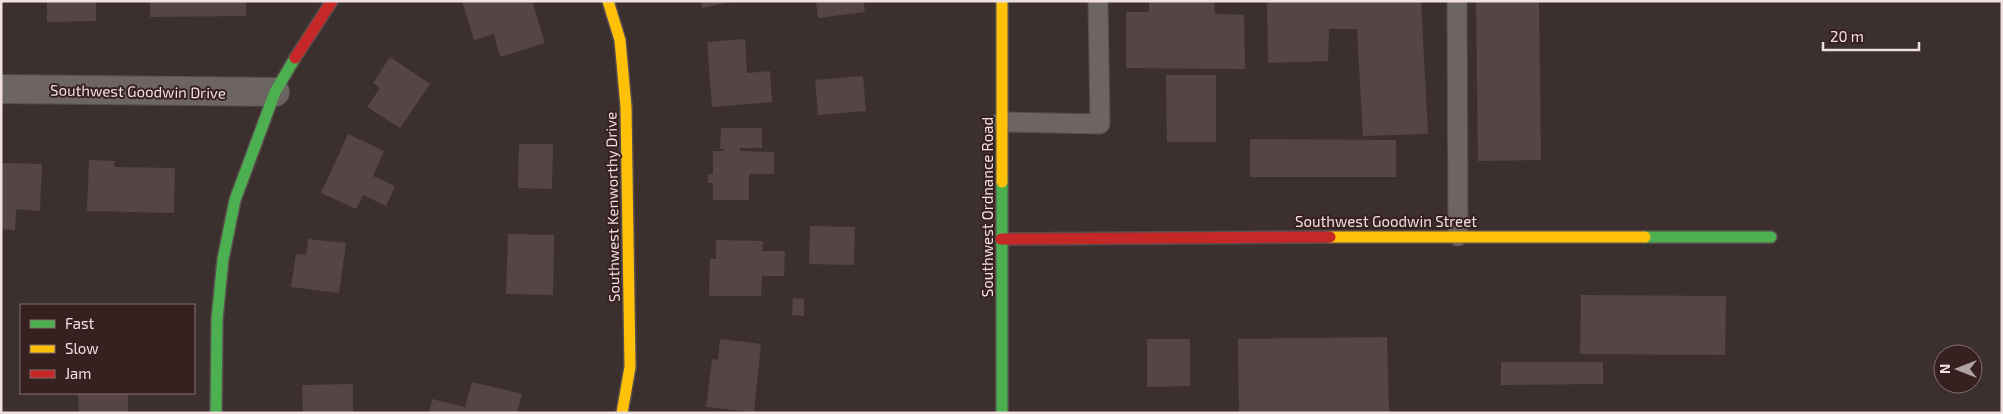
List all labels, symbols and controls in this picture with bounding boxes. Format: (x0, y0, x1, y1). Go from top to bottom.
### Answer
scale bar (1823, 20, 1919, 52)
text: 20 m (1830, 27, 1864, 45)
street label: Southwest Goodwin Drive (50, 80, 226, 102)
street label: Southwest Kenworthy Drive (601, 112, 623, 302)
street label: Southwest Ordnance Road (978, 117, 996, 297)
street label: Southwest Goodwin Street (1295, 212, 1477, 230)
legend (20, 304, 195, 394)
text: Fast (65, 314, 95, 332)
text: Slow (65, 339, 99, 357)
north arrow (1933, 344, 1983, 394)
text: Jam (65, 364, 91, 382)
text: N (1936, 364, 1953, 374)

